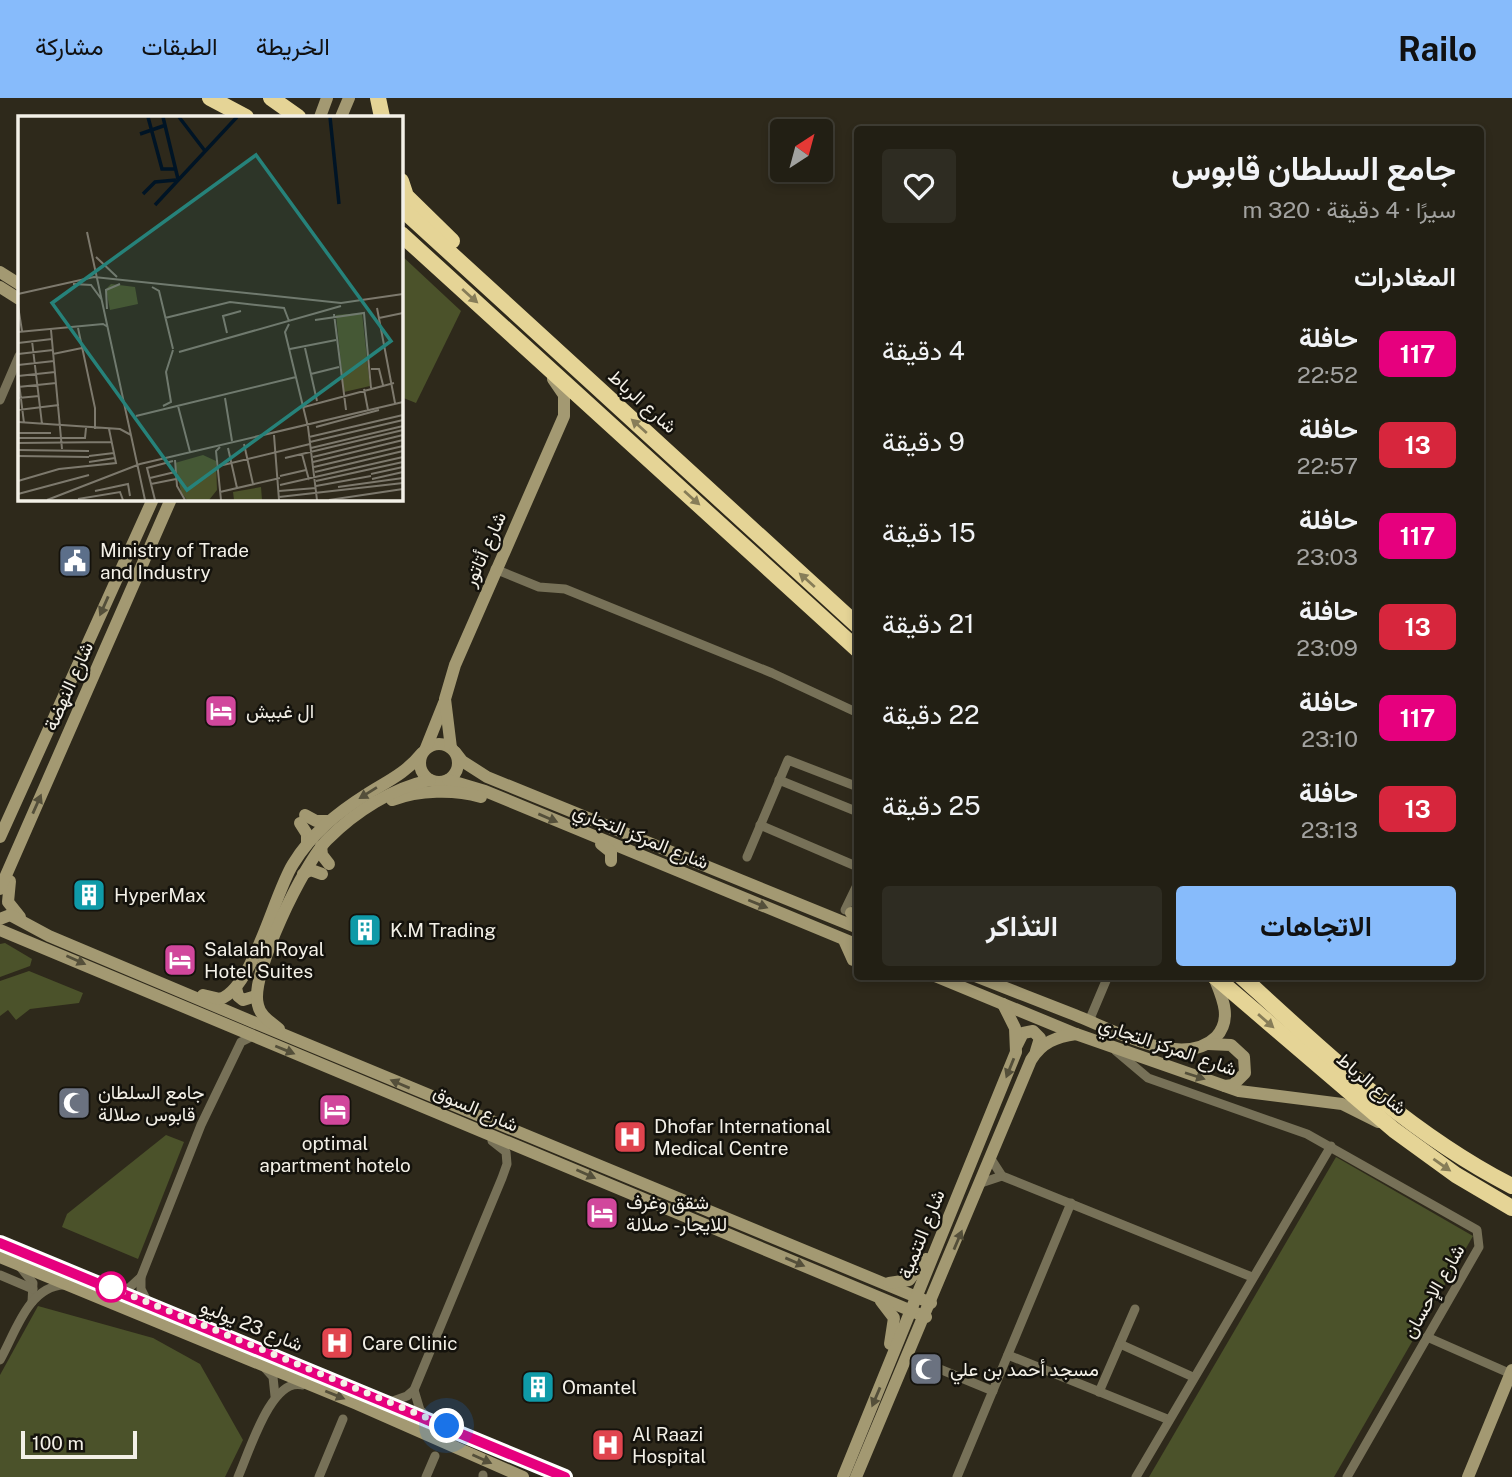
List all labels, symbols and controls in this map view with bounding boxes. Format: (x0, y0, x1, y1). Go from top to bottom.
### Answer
text: Railo (1398, 30, 1477, 68)
text: مشاركة (35, 32, 103, 60)
text: الطبقات (141, 32, 218, 60)
text: الخريطة (256, 32, 330, 60)
inset map (18, 116, 402, 500)
north arrow (770, 119, 833, 182)
map controls (770, 119, 833, 182)
button: heart (882, 149, 956, 223)
text: جامع السلطان قابوس (1171, 149, 1456, 187)
text: سيرًا · 4 دقيقة · 320 m (1242, 196, 1456, 223)
text: المغادرات (1354, 261, 1456, 292)
one-way arrow (461, 287, 478, 303)
text: حافلة (1299, 322, 1358, 353)
text: 4 دقيقة (882, 335, 965, 366)
text: 117 (1400, 340, 1435, 368)
text: 22:52 (1297, 361, 1358, 388)
street label: شارع الرباط (603, 365, 682, 439)
text: حافلة (1299, 413, 1358, 444)
one-way arrow (631, 419, 648, 435)
text: 9 دقيقة (882, 426, 965, 457)
text: 13 (1404, 431, 1431, 459)
text: 22:57 (1297, 452, 1358, 479)
one-way arrow (683, 490, 700, 506)
text: حافلة (1299, 504, 1358, 535)
street label: شارع أتاتور (457, 508, 512, 591)
text: 15 دقيقة (882, 517, 976, 548)
text: 117 (1400, 522, 1435, 550)
place label: Ministry of Trade and Industry (100, 539, 249, 583)
public building icon: Ministry of Trade and Industry (56, 542, 94, 580)
text: 23:03 (1296, 543, 1358, 570)
one-way arrow (798, 572, 816, 588)
one-way arrow (98, 595, 109, 616)
text: حافلة (1299, 595, 1358, 626)
text: 21 دقيقة (882, 608, 975, 639)
text: 13 (1404, 613, 1431, 641)
text: 23:09 (1296, 634, 1358, 661)
street label: شارع النهضة (39, 638, 99, 735)
text: حافلة (1299, 686, 1358, 717)
hotel icon: ال غبيش (202, 692, 240, 730)
text: 22 دقيقة (882, 699, 980, 730)
place label: ال غبيش (246, 700, 314, 723)
text: 117 (1400, 704, 1435, 732)
text: 23:10 (1301, 725, 1358, 752)
text: حافلة (1299, 777, 1358, 808)
one-way arrow (359, 787, 378, 800)
text: 25 دقيقة (882, 790, 981, 821)
one-way arrow (31, 794, 43, 814)
text: 13 (1404, 795, 1431, 823)
street label: شارع المركز التجاري (568, 799, 712, 878)
one-way arrow (537, 813, 558, 824)
text: 23:13 (1301, 816, 1358, 843)
building icon: HyperMax (70, 876, 108, 914)
place label: HyperMax (114, 884, 206, 906)
button: التذاكر (882, 886, 1162, 966)
button: الاتجاهات (1176, 886, 1456, 966)
one-way arrow (748, 899, 769, 910)
building icon: K.M Trading (346, 911, 384, 949)
place label: K.M Trading (390, 919, 496, 941)
place label: Salalah Royal Hotel Suites (204, 938, 324, 982)
hotel icon: Salalah Royal Hotel Suites (161, 941, 199, 979)
one-way arrow (65, 955, 86, 966)
street label: شارع المركز التجاري (1095, 1012, 1240, 1085)
one-way arrow (1258, 1013, 1275, 1028)
one-way arrow (274, 1045, 295, 1056)
street label: شارع الرباط (1331, 1048, 1411, 1120)
one-way arrow (1004, 1058, 1015, 1079)
one-way arrow (1184, 1071, 1205, 1082)
one-way arrow (390, 1078, 411, 1089)
street label: شارع السوق (429, 1080, 522, 1138)
place label: جامع السلطان قابوس صلالة (98, 1081, 204, 1126)
mosque icon: جامع السلطان قابوس صلالة (55, 1084, 93, 1122)
hotel icon: optimal apartment hotelo (316, 1091, 354, 1129)
place label: Dhofar International Medical Centre (654, 1115, 831, 1159)
hospital icon: Dhofar International Medical Centre (611, 1118, 649, 1156)
place label: optimal apartment hotelo (259, 1132, 411, 1176)
one-way arrow (1433, 1158, 1451, 1172)
one-way arrow (575, 1169, 596, 1180)
street label: شارع التنمية (893, 1186, 951, 1282)
place label: شقق وغرف للايجار - صلالة (626, 1191, 727, 1236)
hotel icon: شقق وغرف للايجار - صلالة (583, 1194, 621, 1232)
one-way arrow (952, 1229, 963, 1250)
street label: شارع الإحسان (1397, 1240, 1470, 1343)
one-way arrow (785, 1257, 806, 1268)
unlabelled marker (96, 1272, 126, 1302)
street label: شارع 23 يوليو (197, 1295, 306, 1357)
hospital icon: Care Clinic (318, 1324, 356, 1362)
place label: Care Clinic (362, 1332, 458, 1354)
mosque icon: مسجد أحمد بن علي (907, 1350, 945, 1388)
place label: مسجد أحمد بن علي (950, 1358, 1099, 1385)
building icon: Omantel (519, 1368, 557, 1406)
place label: Omantel (562, 1376, 637, 1398)
one-way arrow (870, 1387, 882, 1407)
one-way arrow (325, 1389, 346, 1400)
your location (429, 1408, 464, 1443)
place label: Al Raazi Hospital (632, 1423, 706, 1467)
hospital icon: Al Raazi Hospital (589, 1426, 627, 1464)
scale bar (21, 1428, 136, 1460)
text: 100 m (32, 1432, 84, 1454)
one-way arrow (472, 1454, 493, 1465)

